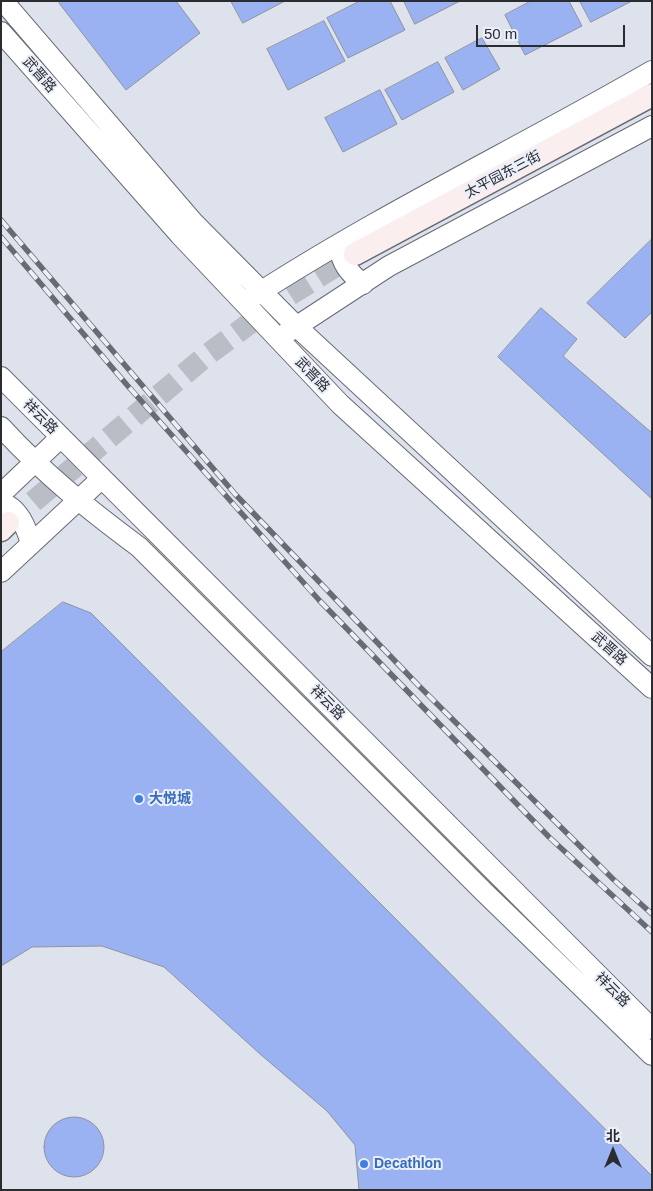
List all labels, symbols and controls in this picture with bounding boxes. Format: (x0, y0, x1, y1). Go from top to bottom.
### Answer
scale bar (478, 15, 627, 47)
text: 50 m (484, 25, 517, 42)
street label: 武晋路 (19, 54, 59, 96)
street label: 太平园东三街 (462, 148, 544, 202)
street label: 武晋路 (291, 354, 333, 396)
street label: 祥云路 (19, 396, 61, 438)
street label: 武晋路 (588, 629, 630, 669)
street label: 祥云路 (306, 682, 348, 724)
place label: 大悦城 (149, 791, 191, 807)
marker: 大悦城 (133, 793, 145, 805)
street label: 祥云路 (591, 969, 633, 1011)
north arrow (588, 1126, 638, 1176)
text: 北 (606, 1128, 620, 1144)
place label: Decathlon (374, 1156, 442, 1172)
marker: Decathlon (358, 1158, 370, 1170)

